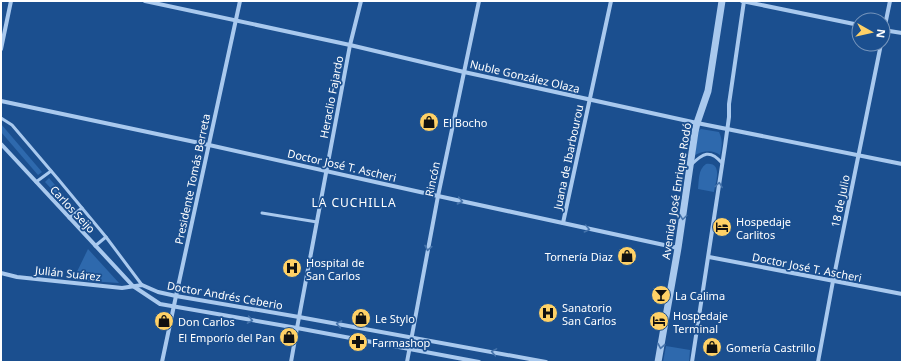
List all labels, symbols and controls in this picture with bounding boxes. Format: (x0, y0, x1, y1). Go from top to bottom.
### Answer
north arrow (851, 12, 891, 52)
text: N (873, 28, 889, 39)
street label: Heraclio Fajardo (316, 54, 346, 140)
street label: Nuble González Olaza (468, 56, 582, 96)
street label: Juana de Ibarbourou (549, 103, 586, 212)
shop icon: El Bocho (418, 111, 440, 133)
street label: Presidente Tomás Berreta (171, 112, 213, 246)
place label: El Bocho (443, 115, 488, 130)
street label: Avenida José Enrique Rodó (658, 121, 694, 260)
street label: Doctor José T. Ascheri (286, 145, 398, 185)
street label: Rincón (421, 160, 443, 198)
street label: 18 de Julio (827, 173, 853, 229)
street label: Carlos Seijo (47, 182, 99, 236)
one-way arrow (714, 182, 723, 188)
district label: LA CUCHILLA (311, 194, 397, 211)
one-way arrow (457, 196, 463, 204)
one-way arrow (679, 214, 688, 220)
place label: Hospedaje Carlitos (736, 214, 791, 242)
hotel icon: Hospedaje Carlitos (711, 216, 733, 238)
one-way arrow (584, 224, 590, 232)
one-way arrow (424, 245, 433, 251)
shop icon: Tornería Diaz (616, 245, 638, 267)
place label: Tornería Diaz (545, 249, 613, 264)
street label: Doctor José T. Ascheri (751, 249, 863, 285)
place label: Hospital de San Carlos (306, 255, 365, 283)
hospital icon: Hospital de San Carlos (281, 257, 303, 279)
street label: Julián Suárez (33, 262, 102, 284)
street label: Doctor Andrés Ceberio (166, 277, 284, 313)
bar icon: La Calima (650, 284, 672, 306)
place label: La Calima (675, 288, 725, 303)
place label: Sanatorio San Carlos (562, 300, 616, 328)
hospital icon: Sanatorio San Carlos (537, 302, 559, 324)
shop icon: Le Stylo (350, 307, 372, 329)
place label: Hospedaje Terminal (673, 308, 728, 336)
shop icon: Don Carlos (153, 310, 175, 332)
hotel icon: Hospedaje Terminal (648, 310, 670, 332)
place label: Le Stylo (375, 311, 415, 326)
place label: Don Carlos (178, 314, 235, 329)
one-way arrow (247, 315, 253, 323)
one-way arrow (335, 321, 342, 329)
shop icon: El Emporío del Pan (278, 326, 300, 348)
place label: El Emporío del Pan (178, 330, 275, 345)
pharmacy icon: Farmashop (347, 331, 369, 353)
place label: Farmashop (372, 335, 431, 350)
shop icon: Gomería Castrillo (701, 336, 723, 358)
place label: Gomería Castrillo (726, 340, 816, 355)
one-way arrow (658, 342, 666, 349)
one-way arrow (491, 349, 497, 357)

